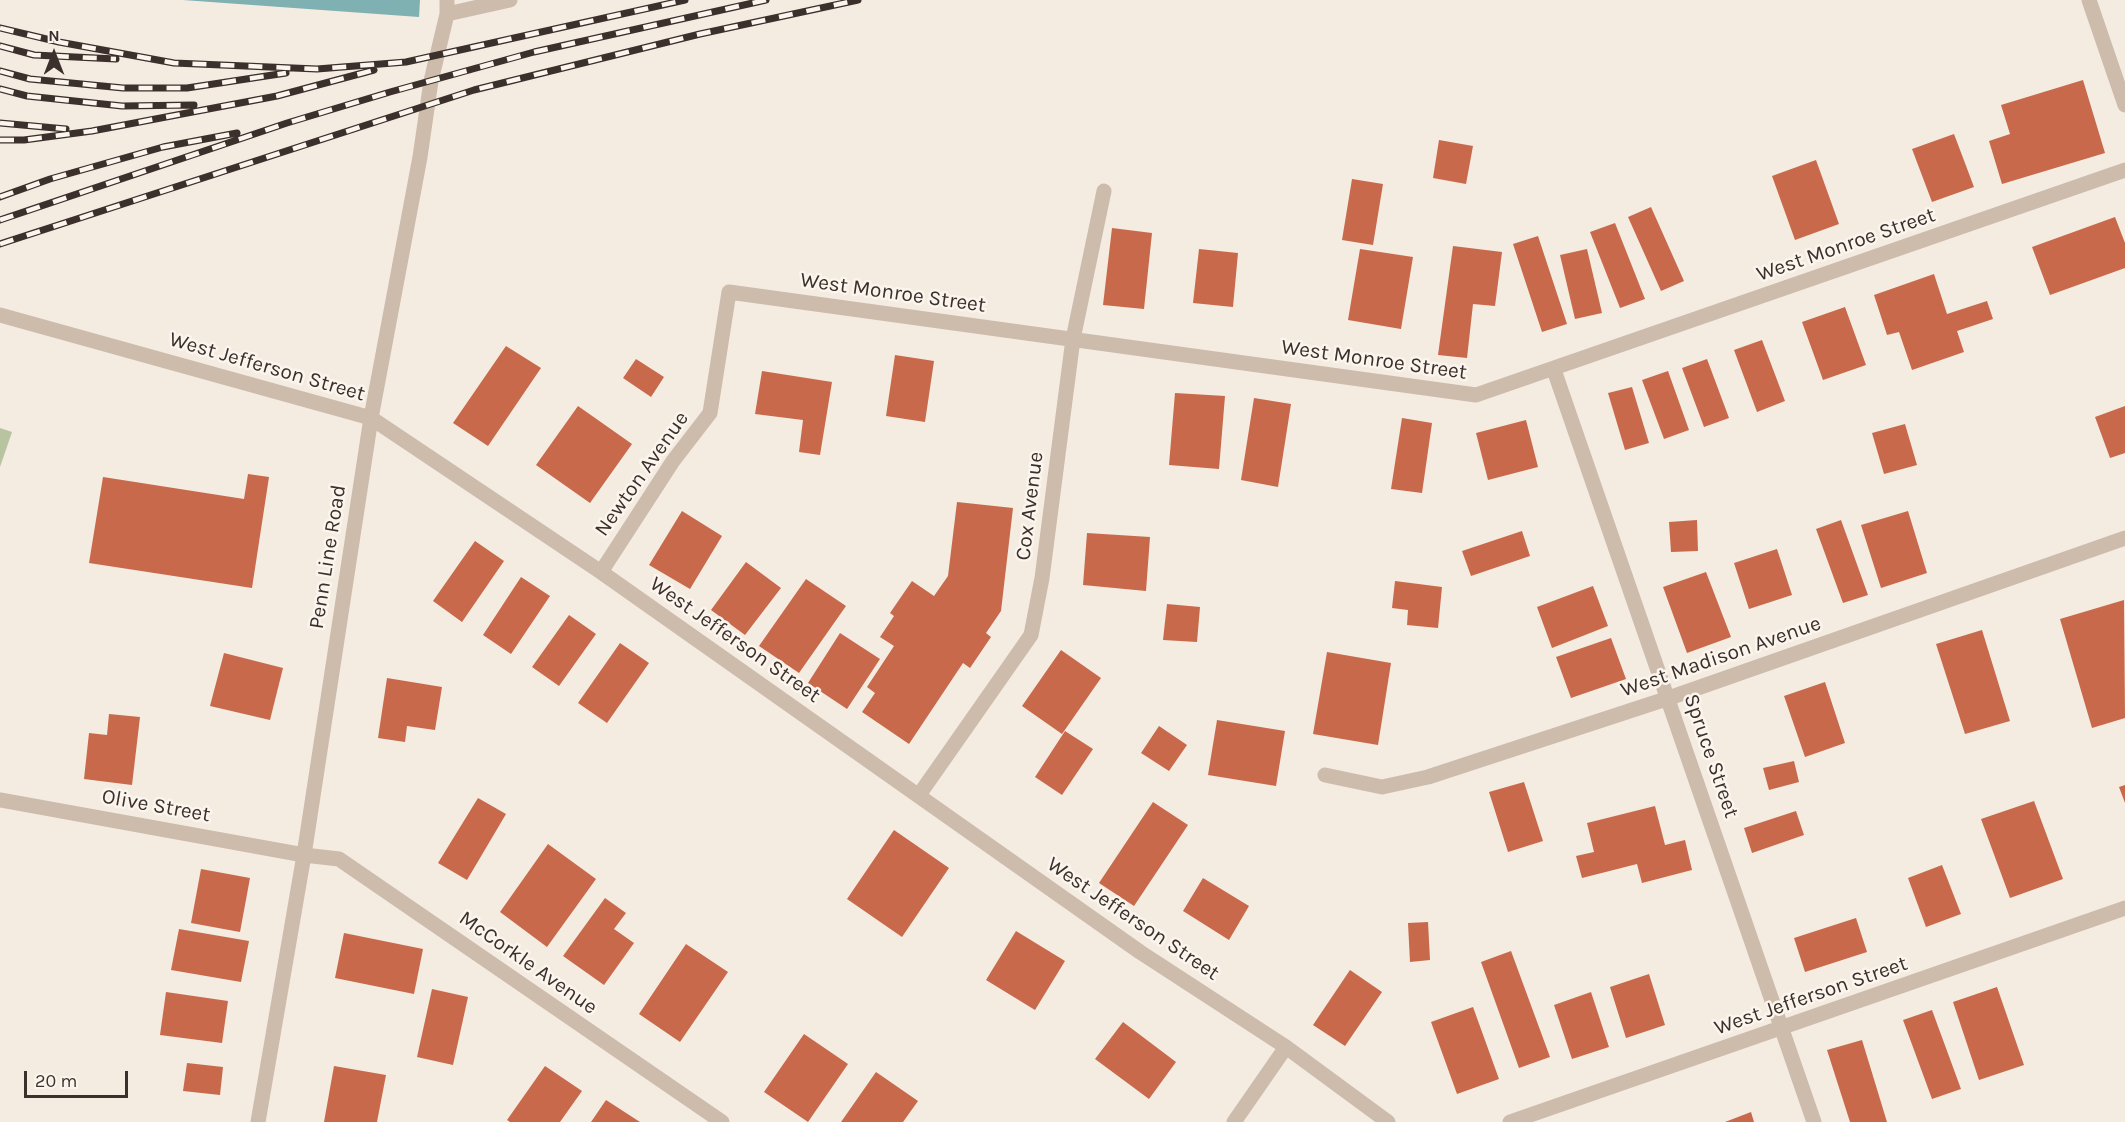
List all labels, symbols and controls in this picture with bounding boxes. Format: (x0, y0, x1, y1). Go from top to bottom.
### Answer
north arrow (24, 24, 84, 84)
text: N (48, 26, 60, 45)
street label: West Monroe Street (1753, 203, 1939, 287)
street label: West Monroe Street (799, 267, 987, 319)
street label: West Jefferson Street (166, 327, 368, 407)
street label: West Monroe Street (1280, 334, 1468, 386)
street label: Newton Avenue (590, 407, 694, 541)
street label: Cox Avenue (1011, 450, 1049, 562)
street label: Penn Line Road (304, 483, 352, 631)
street label: West Jefferson Street (645, 572, 825, 708)
street label: West Madison Avenue (1618, 611, 1824, 703)
street label: Spruce Street (1678, 691, 1744, 821)
street label: Olive Street (100, 784, 212, 828)
street label: West Jefferson Street (1042, 852, 1224, 986)
street label: McCorkle Avenue (454, 906, 602, 1020)
street label: West Jefferson Street (1711, 951, 1911, 1041)
scale bar (27, 1059, 130, 1097)
text: 20 m (35, 1070, 77, 1092)

